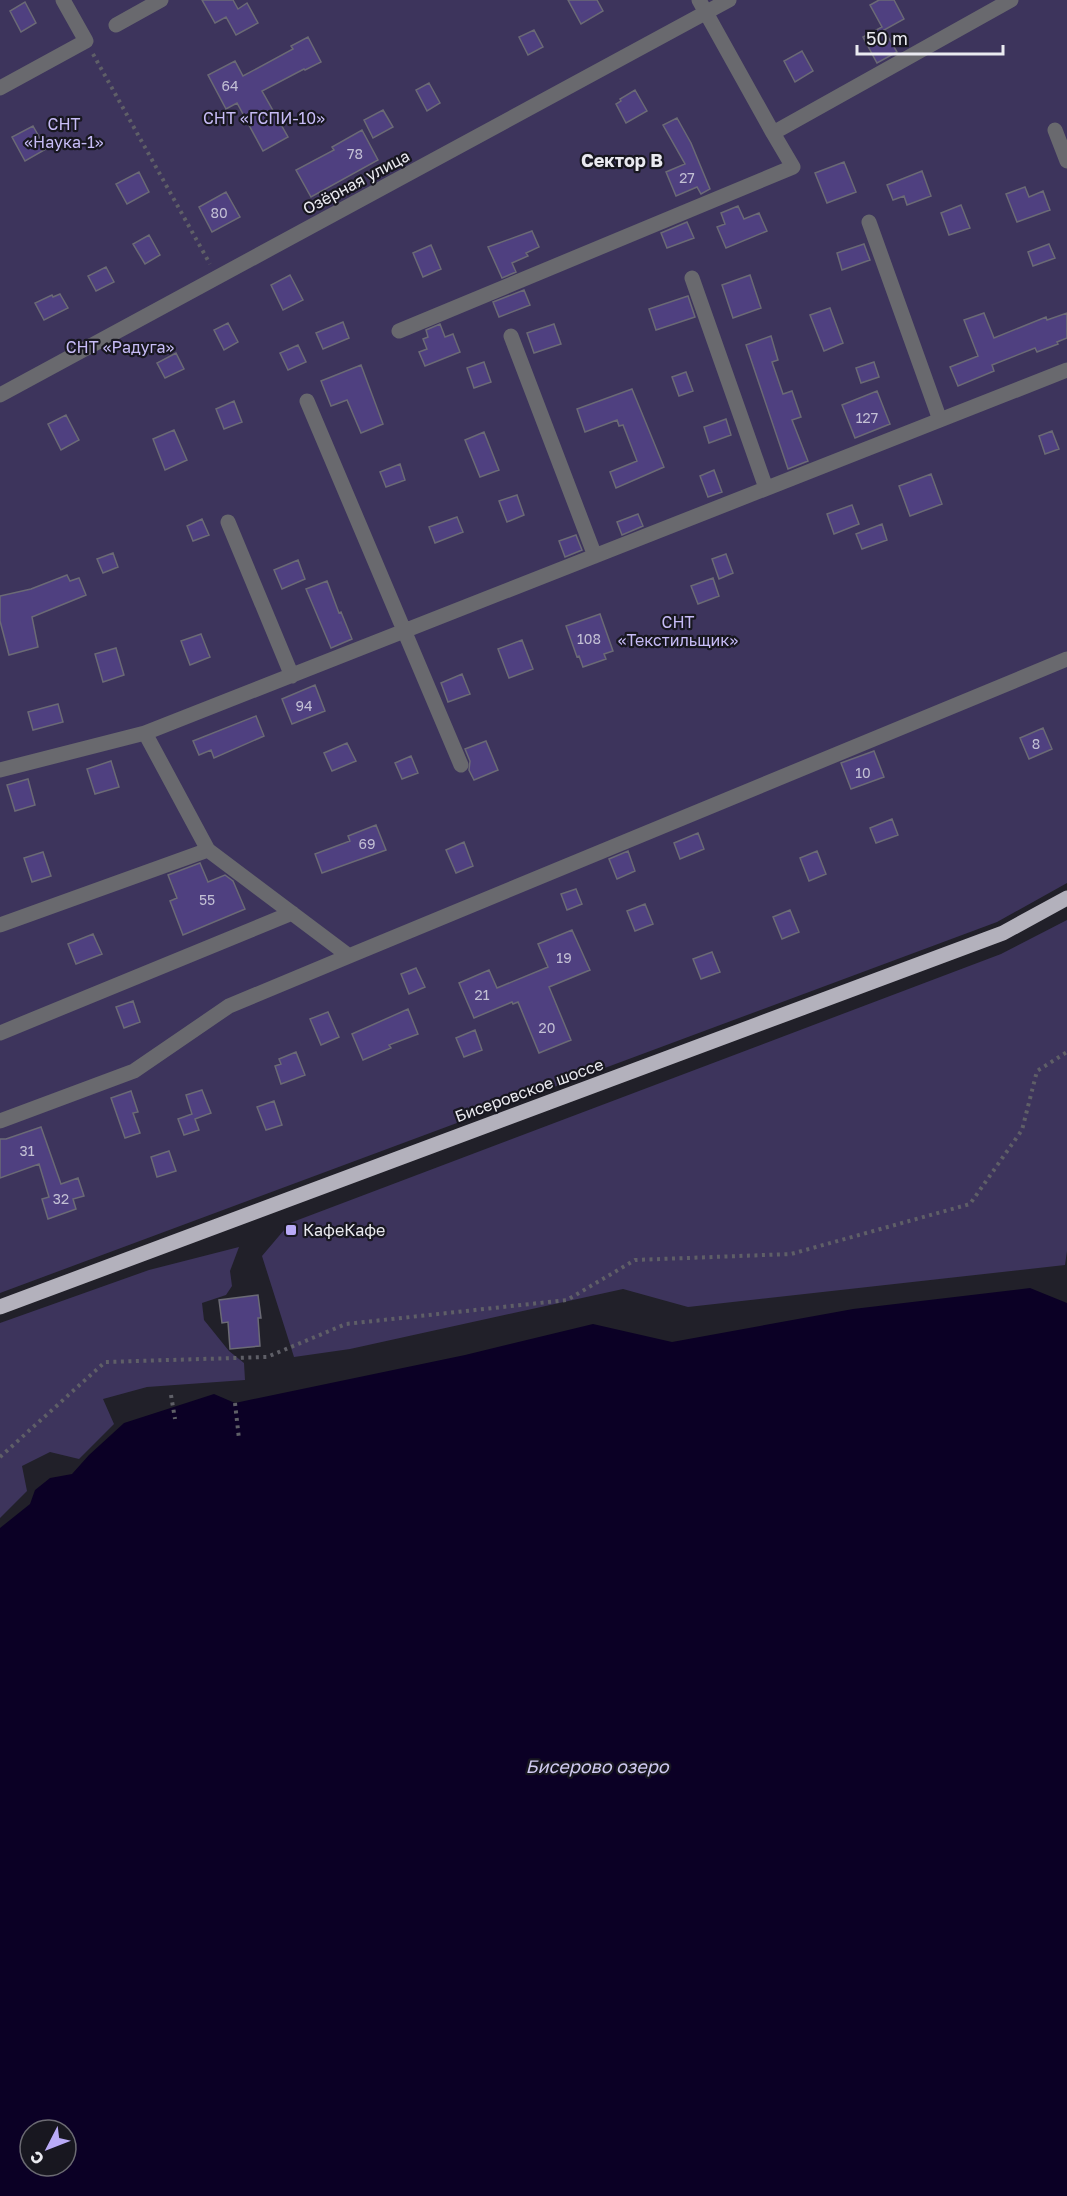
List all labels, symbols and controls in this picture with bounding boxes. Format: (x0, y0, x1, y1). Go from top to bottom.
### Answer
scale bar (857, 18, 1002, 56)
text: 50 m (866, 27, 908, 49)
house number: 64 (221, 77, 239, 94)
park label: СНТ «ГСПИ-10» (203, 108, 325, 128)
park label: СНТ «Наука-1» (24, 114, 104, 152)
street label: Озёрная улица (299, 145, 413, 219)
house number: 78 (347, 145, 363, 162)
district label: Сектор В (581, 149, 663, 171)
house number: 27 (679, 169, 695, 186)
house number: 80 (210, 204, 228, 221)
park label: СНТ «Радуга» (66, 337, 175, 357)
house number: 127 (856, 409, 878, 426)
park label: СНТ «Текстильщик» (618, 612, 739, 650)
house number: 108 (577, 630, 601, 647)
house number: 94 (295, 697, 313, 714)
house number: 8 (1032, 735, 1040, 752)
house number: 10 (855, 764, 871, 781)
house number: 69 (359, 835, 375, 852)
house number: 55 (199, 891, 215, 908)
house number: 19 (556, 949, 572, 966)
house number: 21 (475, 986, 490, 1003)
house number: 20 (539, 1019, 555, 1036)
street label: Бисеровское шоссе (452, 1054, 606, 1126)
house number: 31 (20, 1142, 35, 1159)
house number: 32 (53, 1190, 69, 1207)
place label: КафеКафе (303, 1220, 385, 1240)
marker: КафеКафе (284, 1223, 298, 1237)
water label: Бисерово озеро (525, 1755, 670, 1777)
north arrow (18, 2118, 78, 2178)
text: С (26, 2147, 48, 2169)

